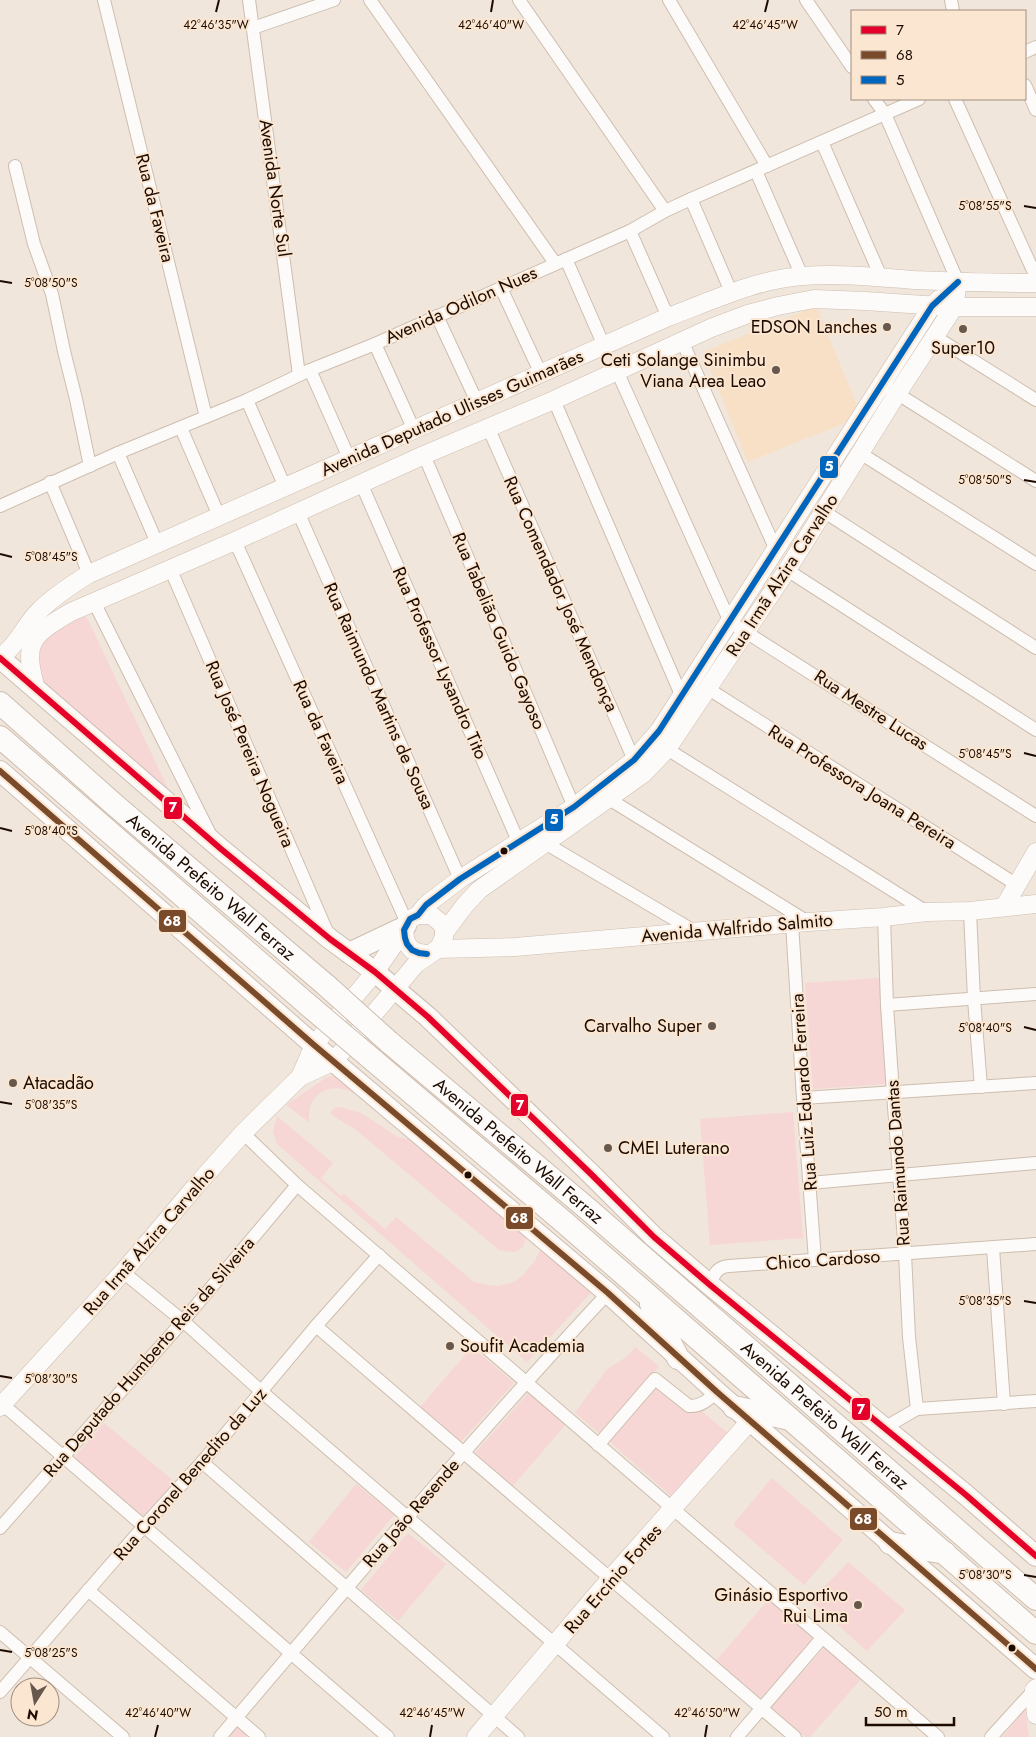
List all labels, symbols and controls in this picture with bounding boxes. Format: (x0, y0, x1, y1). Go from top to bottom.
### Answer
legend (851, 10, 1026, 100)
text: 42°46'35"W (183, 16, 249, 34)
text: 42°46'40"W (458, 16, 524, 34)
text: 42°46'45"W (732, 16, 798, 34)
text: 7 (896, 19, 904, 41)
text: 68 (896, 44, 913, 66)
text: 5 (896, 69, 904, 91)
street label: Avenida Norte Sul (252, 117, 298, 259)
street label: Rua da Faveira (129, 151, 181, 265)
text: 5°08'55"S (959, 197, 1012, 215)
street label: Avenida Odilon Nues (381, 260, 541, 350)
text: 5°08'50"S (24, 274, 78, 292)
place label: EDSON Lanches (751, 314, 877, 340)
marker: EDSON Lanches (881, 321, 893, 333)
marker: Super10 (957, 323, 969, 335)
place label: Super10 (931, 335, 995, 361)
street label: Avenida Deputado Ulisses Guimarães (317, 343, 587, 483)
place label: Ceti Solange Sinimbu Viana Area Leao (601, 347, 766, 394)
marker: Ceti Solange Sinimbu Viana Area Leao (770, 364, 782, 376)
line badge: 5 (819, 455, 839, 479)
text: 5 (824, 456, 834, 476)
text: 5°08'50"S (958, 471, 1012, 489)
street label: Rua Comendador José Mendonça (497, 472, 625, 716)
street label: Rua Irmã Alzira Carvalho (720, 488, 845, 661)
street label: Rua Tabelião Guido Gayoso (446, 528, 552, 734)
text: 5°08'45"S (24, 548, 78, 566)
street label: Rua Professor Lysandro Tito (386, 563, 494, 764)
street label: Rua Raimundo Martins de Sousa (317, 578, 441, 814)
street label: Rua José Pereira Nogueira (199, 657, 301, 851)
street label: Rua Mestre Lucas (809, 663, 933, 757)
street label: Rua da Faveira (286, 676, 356, 788)
street label: Rua Professora Joana Pereira (763, 718, 961, 856)
text: 5°08'45"S (958, 745, 1012, 763)
line badge: 7 (163, 796, 183, 820)
text: 7 (169, 797, 178, 817)
street label: Avenida Prefeito Wall Ferraz (121, 807, 302, 967)
line badge: 5 (544, 808, 564, 832)
text: 5 (549, 809, 559, 829)
text: 5°08'40"S (24, 822, 78, 840)
unlabelled marker (499, 846, 509, 856)
street label: Avenida Walfrido Salmito (640, 907, 834, 949)
line badge: 68 (158, 909, 187, 933)
text: 68 (163, 911, 181, 931)
street label: Rua Luiz Eduardo Ferreira (784, 992, 824, 1192)
place label: Carvalho Super (584, 1013, 703, 1039)
text: 5°08'40"S (958, 1019, 1012, 1037)
marker: Carvalho Super (706, 1020, 718, 1032)
place label: Atacadão (23, 1070, 94, 1096)
street label: Avenida Prefeito Wall Ferraz (428, 1072, 610, 1230)
marker: Atacadão (7, 1077, 19, 1089)
street label: Rua Raimundo Dantas (879, 1079, 917, 1247)
line badge: 7 (510, 1093, 529, 1117)
text: 7 (516, 1095, 525, 1115)
text: 5°08'35"S (25, 1096, 78, 1114)
place label: CMEI Luterano (618, 1135, 730, 1161)
marker: CMEI Luterano (602, 1142, 614, 1154)
street label: Rua Irmã Alzira Carvalho (77, 1161, 221, 1321)
unlabelled marker (463, 1170, 473, 1180)
line badge: 68 (505, 1206, 534, 1230)
text: 68 (510, 1208, 528, 1228)
street label: Rua Deputado Humberto Reis da Silveira (37, 1231, 261, 1483)
street label: Chico Cardoso (765, 1243, 881, 1277)
text: 5°08'35"S (959, 1292, 1012, 1310)
place label: Soufit Academia (460, 1333, 585, 1359)
street label: Avenida Prefeito Wall Ferraz (735, 1335, 915, 1496)
marker: Soufit Academia (444, 1340, 456, 1352)
text: 5°08'30"S (24, 1370, 78, 1388)
street label: Rua Coronel Benedito da Luz (107, 1381, 273, 1566)
line badge: 7 (851, 1397, 871, 1421)
text: 7 (857, 1399, 866, 1419)
street label: Rua João Resende (356, 1453, 466, 1573)
line badge: 68 (849, 1507, 878, 1531)
text: 68 (854, 1509, 872, 1529)
street label: Rua Ercínio Fortes (558, 1519, 668, 1639)
text: 5°08'30"S (958, 1566, 1012, 1584)
place label: Ginásio Esportivo Rui Lima (714, 1582, 848, 1629)
marker: Ginásio Esportivo Rui Lima (852, 1599, 864, 1611)
unlabelled marker (1007, 1643, 1017, 1653)
text: 5°08'25"S (24, 1644, 78, 1662)
north arrow (10, 1677, 60, 1727)
scale bar (866, 1694, 954, 1726)
text: 50 m (874, 1701, 908, 1723)
text: N (25, 1704, 40, 1726)
text: 42°46'40"W (125, 1704, 191, 1722)
text: 42°46'45"W (399, 1704, 465, 1722)
text: 42°46'50"W (674, 1704, 740, 1722)

